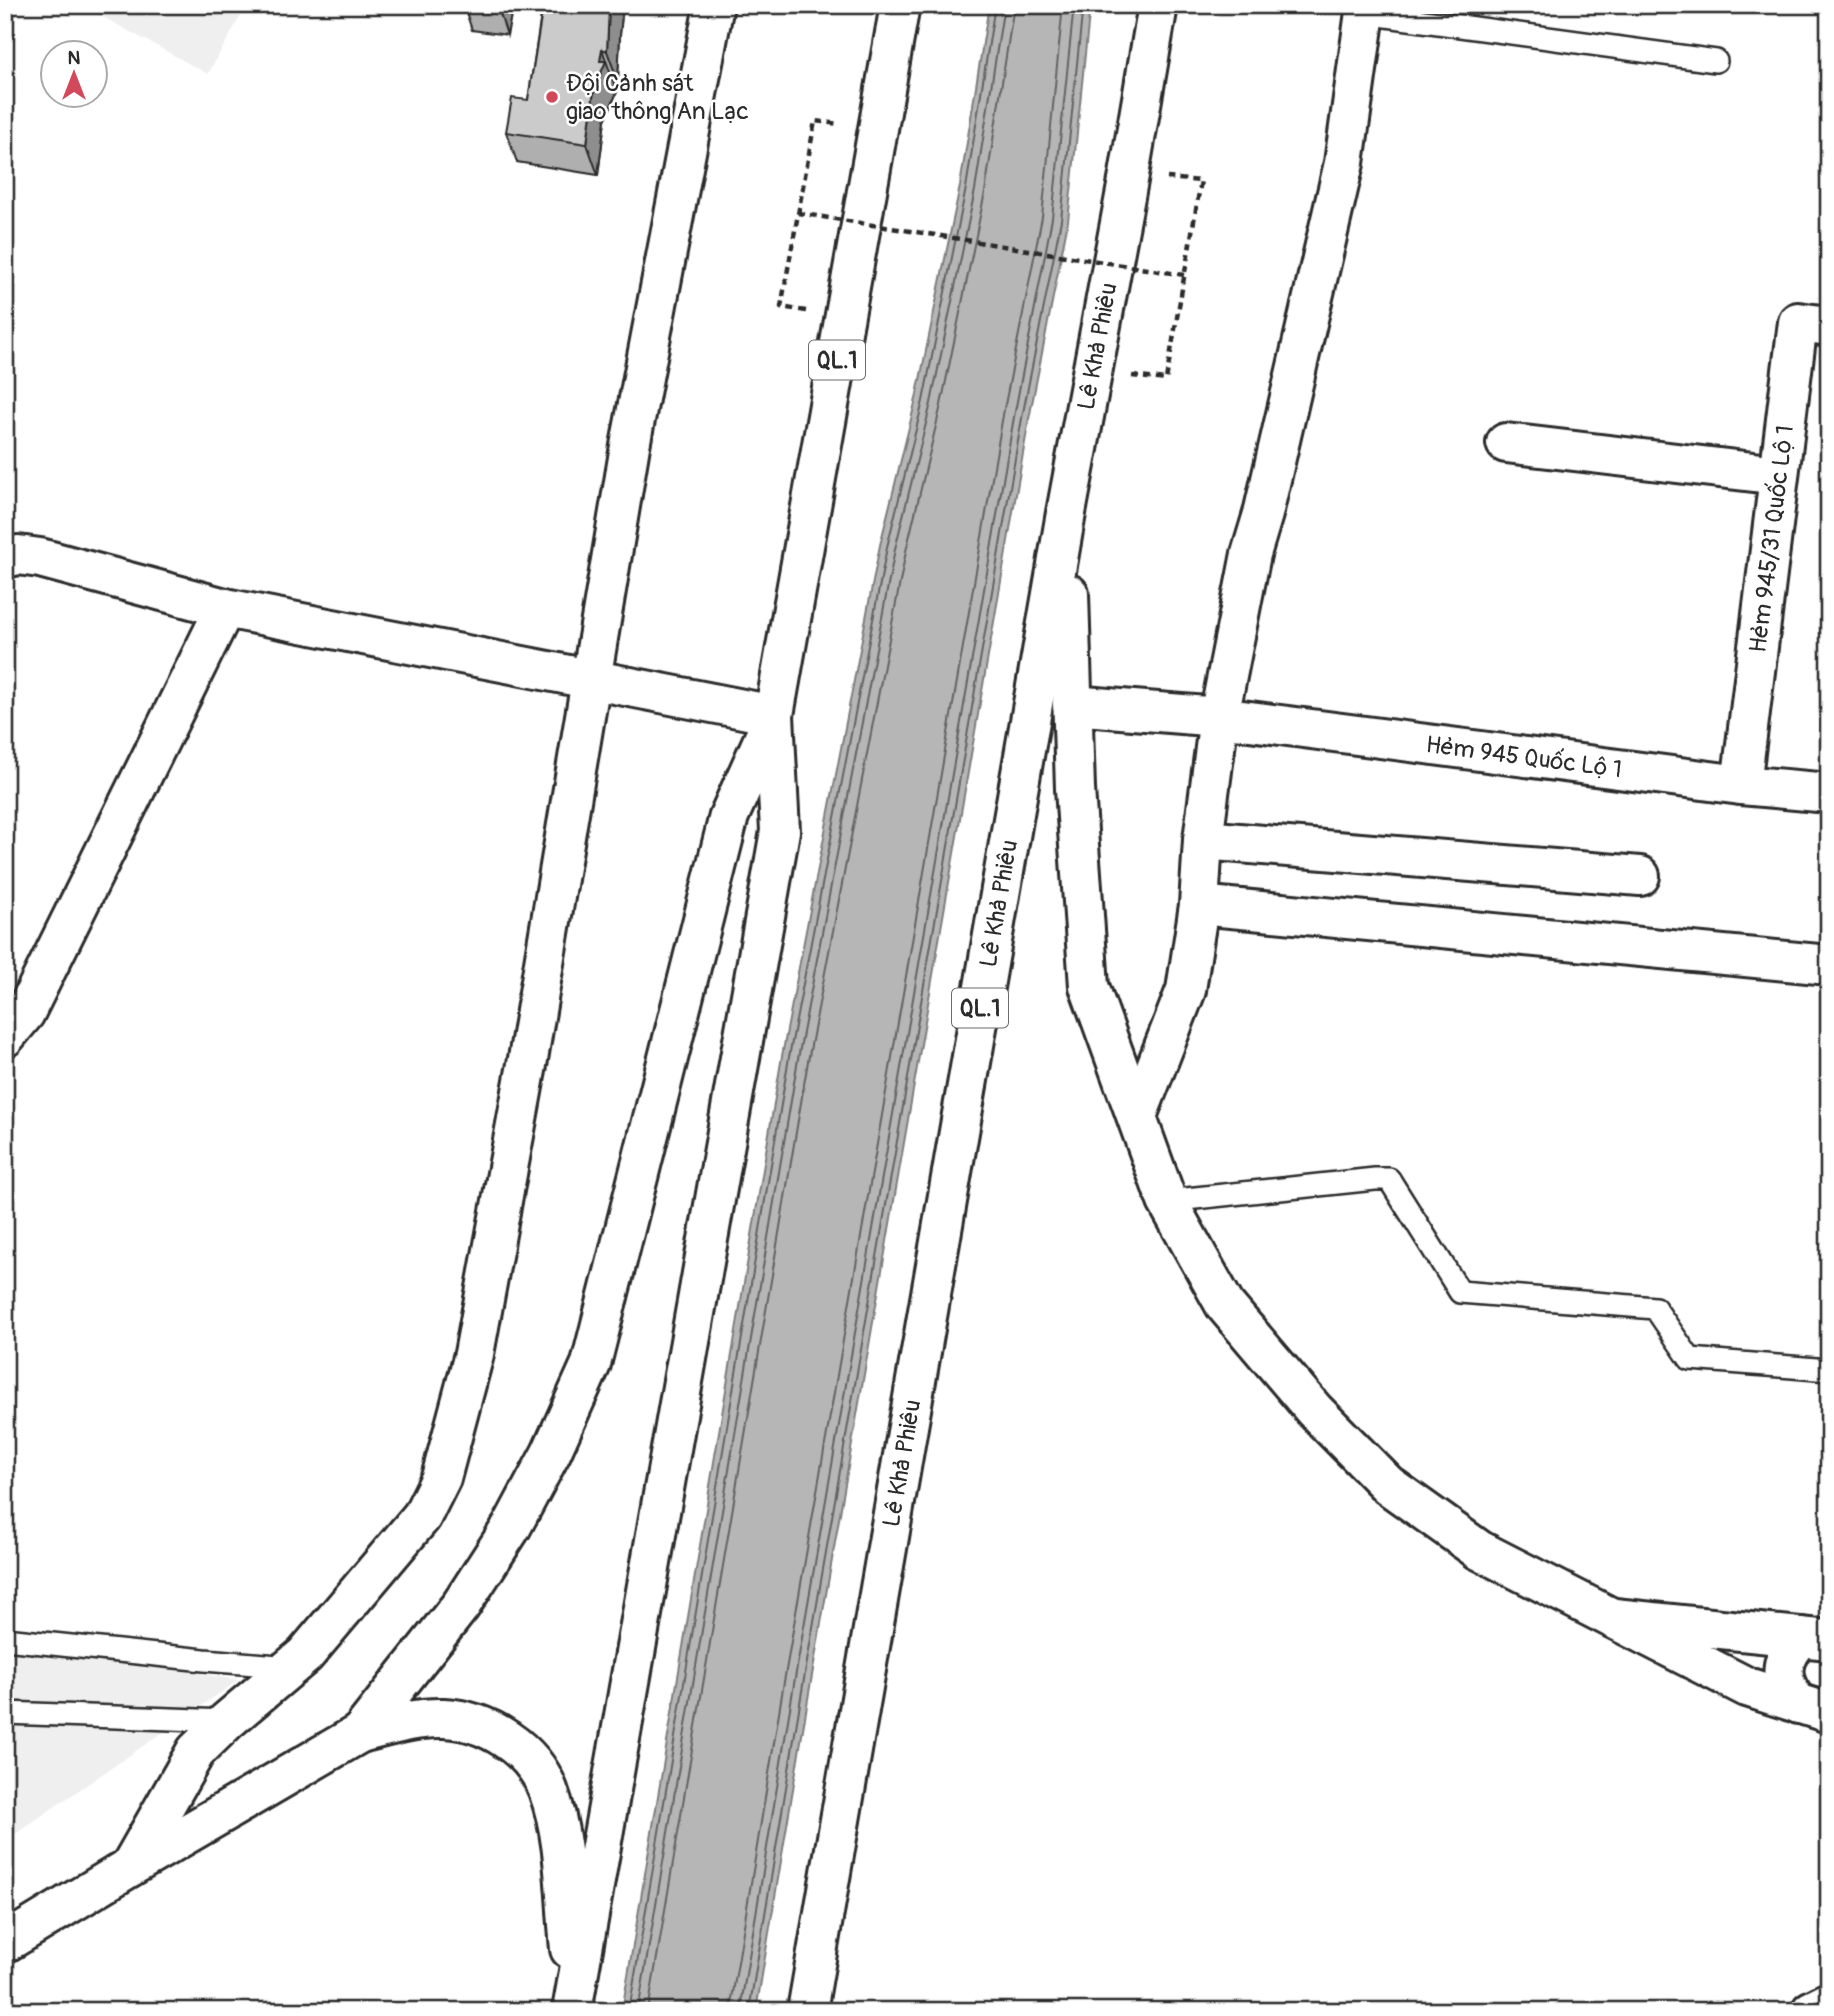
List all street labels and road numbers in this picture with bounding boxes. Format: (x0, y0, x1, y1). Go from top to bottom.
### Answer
street label: Lê Khả Phiêu (1072, 280, 1124, 412)
road number: QL.1 (809, 340, 865, 380)
street label: Hẻm 945/31 Quốc Lộ 1 (1743, 423, 1800, 654)
street label: Hẻm 945 Quốc Lộ 1 (1424, 730, 1624, 784)
street label: Lê Khả Phiêu (974, 838, 1024, 969)
road number: QL.1 (952, 988, 1008, 1028)
street label: Lê Khả Phiêu (877, 1397, 927, 1529)

